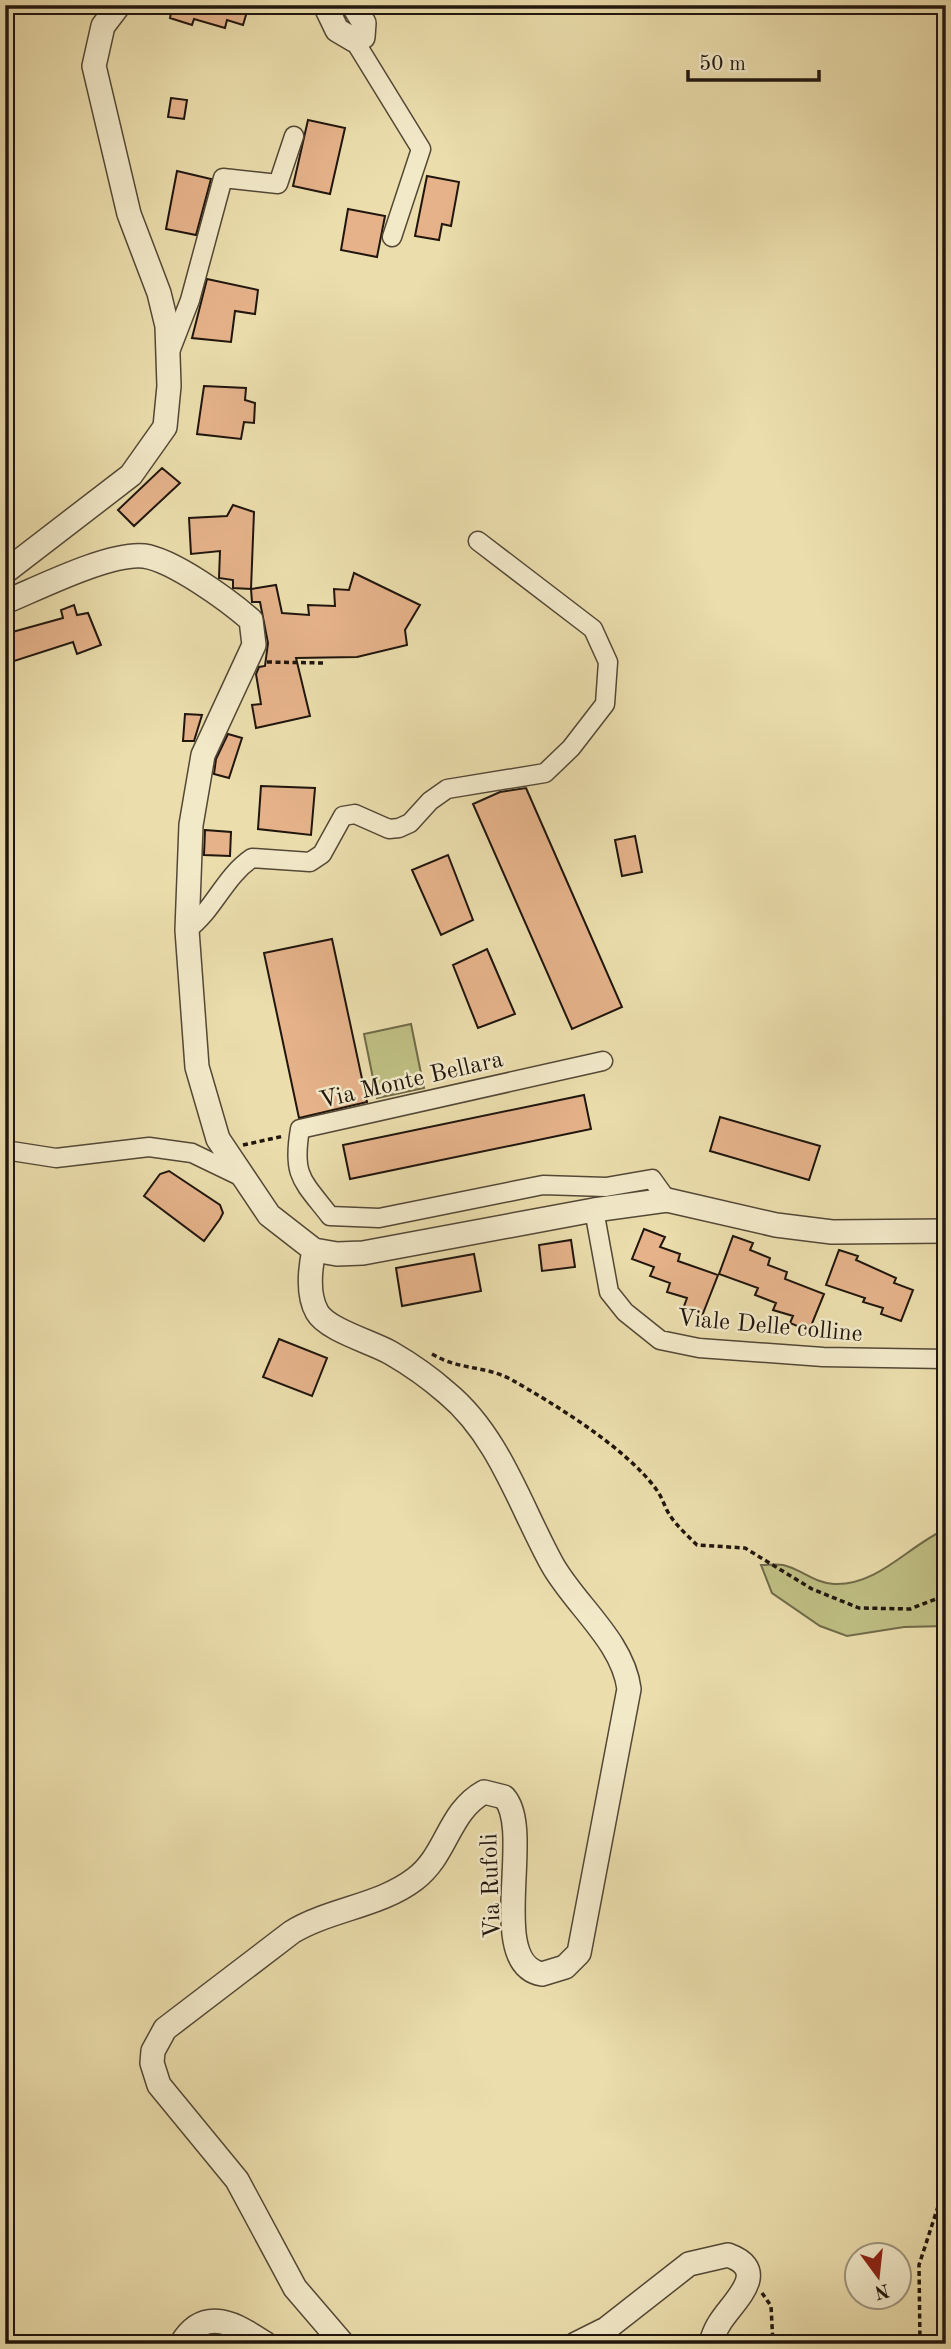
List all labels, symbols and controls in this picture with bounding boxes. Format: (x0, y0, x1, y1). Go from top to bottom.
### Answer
scale bar (688, 38, 820, 82)
text: 50 m (699, 54, 746, 75)
street label: Via Monte Bellara (317, 1048, 506, 1114)
street label: Viale Delle colline (676, 1307, 864, 1347)
street label: Via Rufoli (478, 1833, 506, 1939)
north arrow (842, 2240, 912, 2310)
text: N (872, 2279, 891, 2301)

